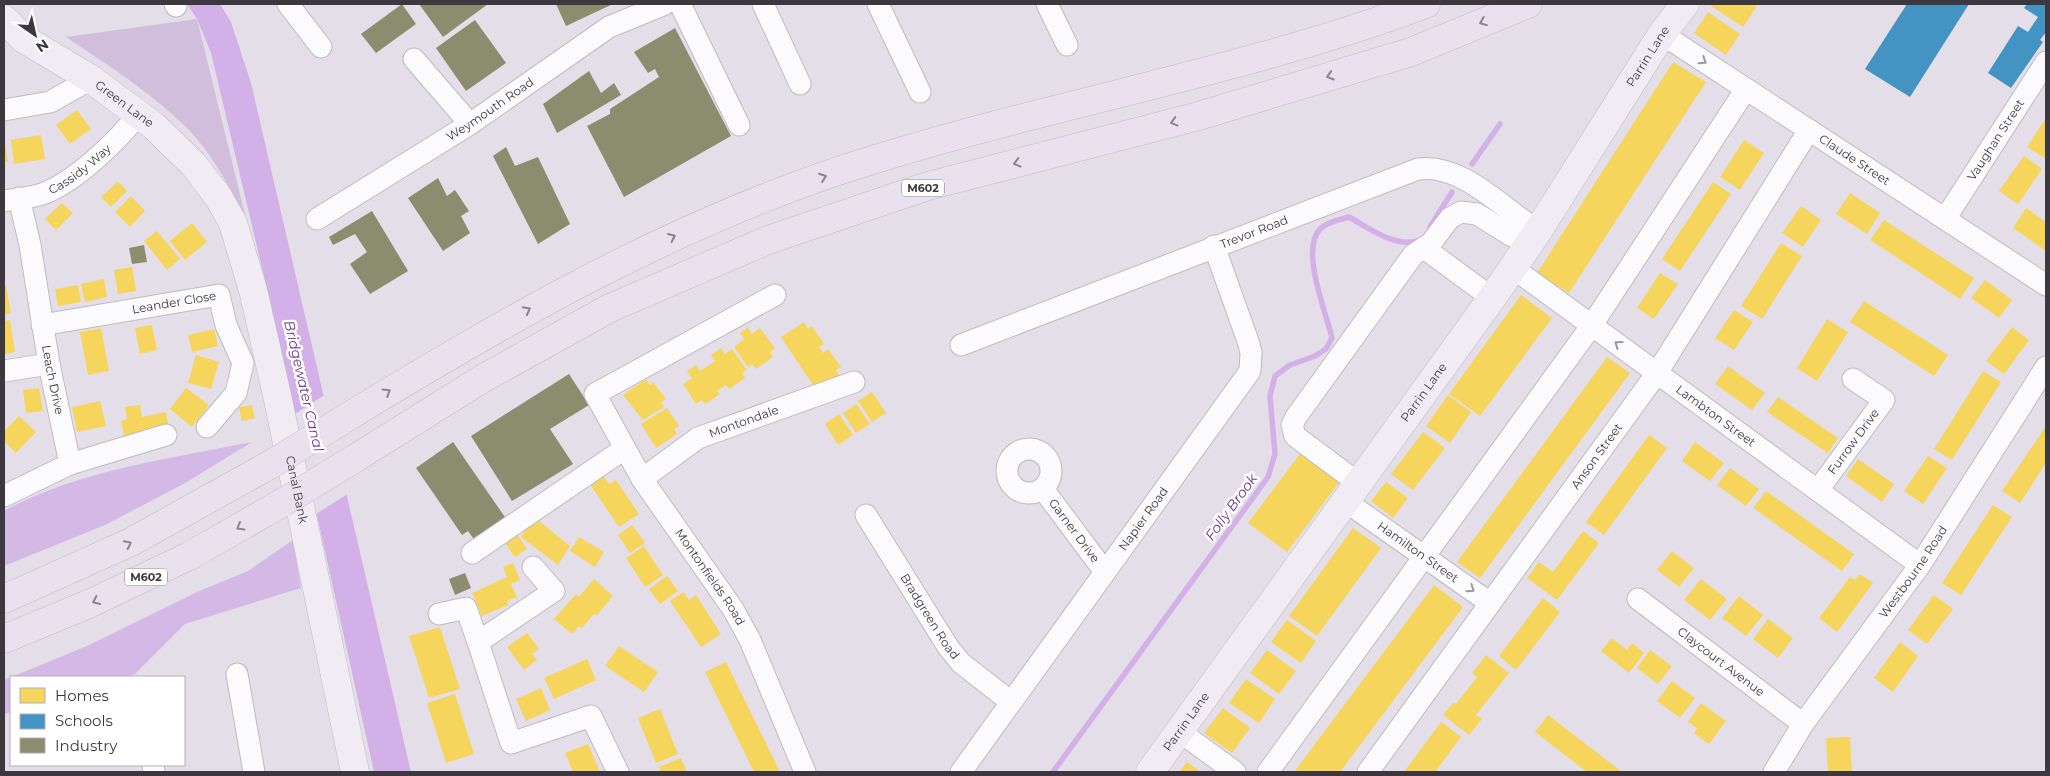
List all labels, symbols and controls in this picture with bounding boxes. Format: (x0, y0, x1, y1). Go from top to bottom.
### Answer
north arrow (10, 10, 60, 60)
one-way arrow (1479, 16, 1488, 26)
street label: Parrin Lane (1623, 23, 1672, 89)
text: N (33, 35, 52, 56)
one-way arrow (1697, 55, 1707, 64)
one-way arrow (1326, 70, 1334, 80)
street label: Weymouth Road (443, 74, 536, 144)
street label: Green Lane (92, 77, 157, 130)
street label: Vaughan Street (1964, 96, 2027, 183)
one-way arrow (1169, 116, 1178, 127)
street label: Claude Street (1816, 131, 1893, 188)
street label: Cassidy Way (46, 141, 114, 197)
one-way arrow (1012, 157, 1021, 168)
one-way arrow (819, 173, 827, 183)
road number: M602 (902, 180, 944, 197)
street label: Trevor Road (1218, 212, 1290, 252)
one-way arrow (667, 232, 676, 243)
street label: Leander Close (131, 288, 217, 317)
one-way arrow (522, 306, 531, 316)
water label: Bridgewater Canal (280, 319, 328, 454)
one-way arrow (1614, 341, 1624, 350)
street label: Leach Drive (39, 344, 67, 416)
street label: Parrin Lane (1397, 360, 1450, 425)
street label: Lambton Street (1673, 382, 1759, 450)
one-way arrow (382, 389, 391, 399)
street label: Montondale (707, 402, 781, 441)
street label: Furrow Drive (1824, 406, 1882, 477)
street label: Anson Street (1568, 420, 1625, 492)
street label: Canal Bank (283, 454, 312, 525)
water label: Folly Brook (1201, 470, 1262, 544)
street label: Napier Road (1115, 484, 1171, 553)
street label: Garner Drive (1046, 495, 1103, 565)
street label: Hamilton Street (1375, 518, 1462, 586)
one-way arrow (236, 521, 245, 531)
street label: Westbourne Road (1876, 523, 1950, 621)
street label: Montonfields Road (672, 526, 749, 628)
one-way arrow (123, 539, 132, 550)
road number: M602 (125, 568, 167, 586)
street label: Bradgreen Road (897, 571, 963, 662)
one-way arrow (1465, 583, 1474, 593)
one-way arrow (92, 595, 101, 605)
street label: Claycourt Avenue (1675, 624, 1768, 699)
legend (10, 676, 185, 766)
text: Homes (55, 686, 109, 705)
street label: Parrin Lane (1160, 689, 1212, 754)
text: Schools (55, 711, 113, 730)
text: Industry (55, 736, 118, 755)

